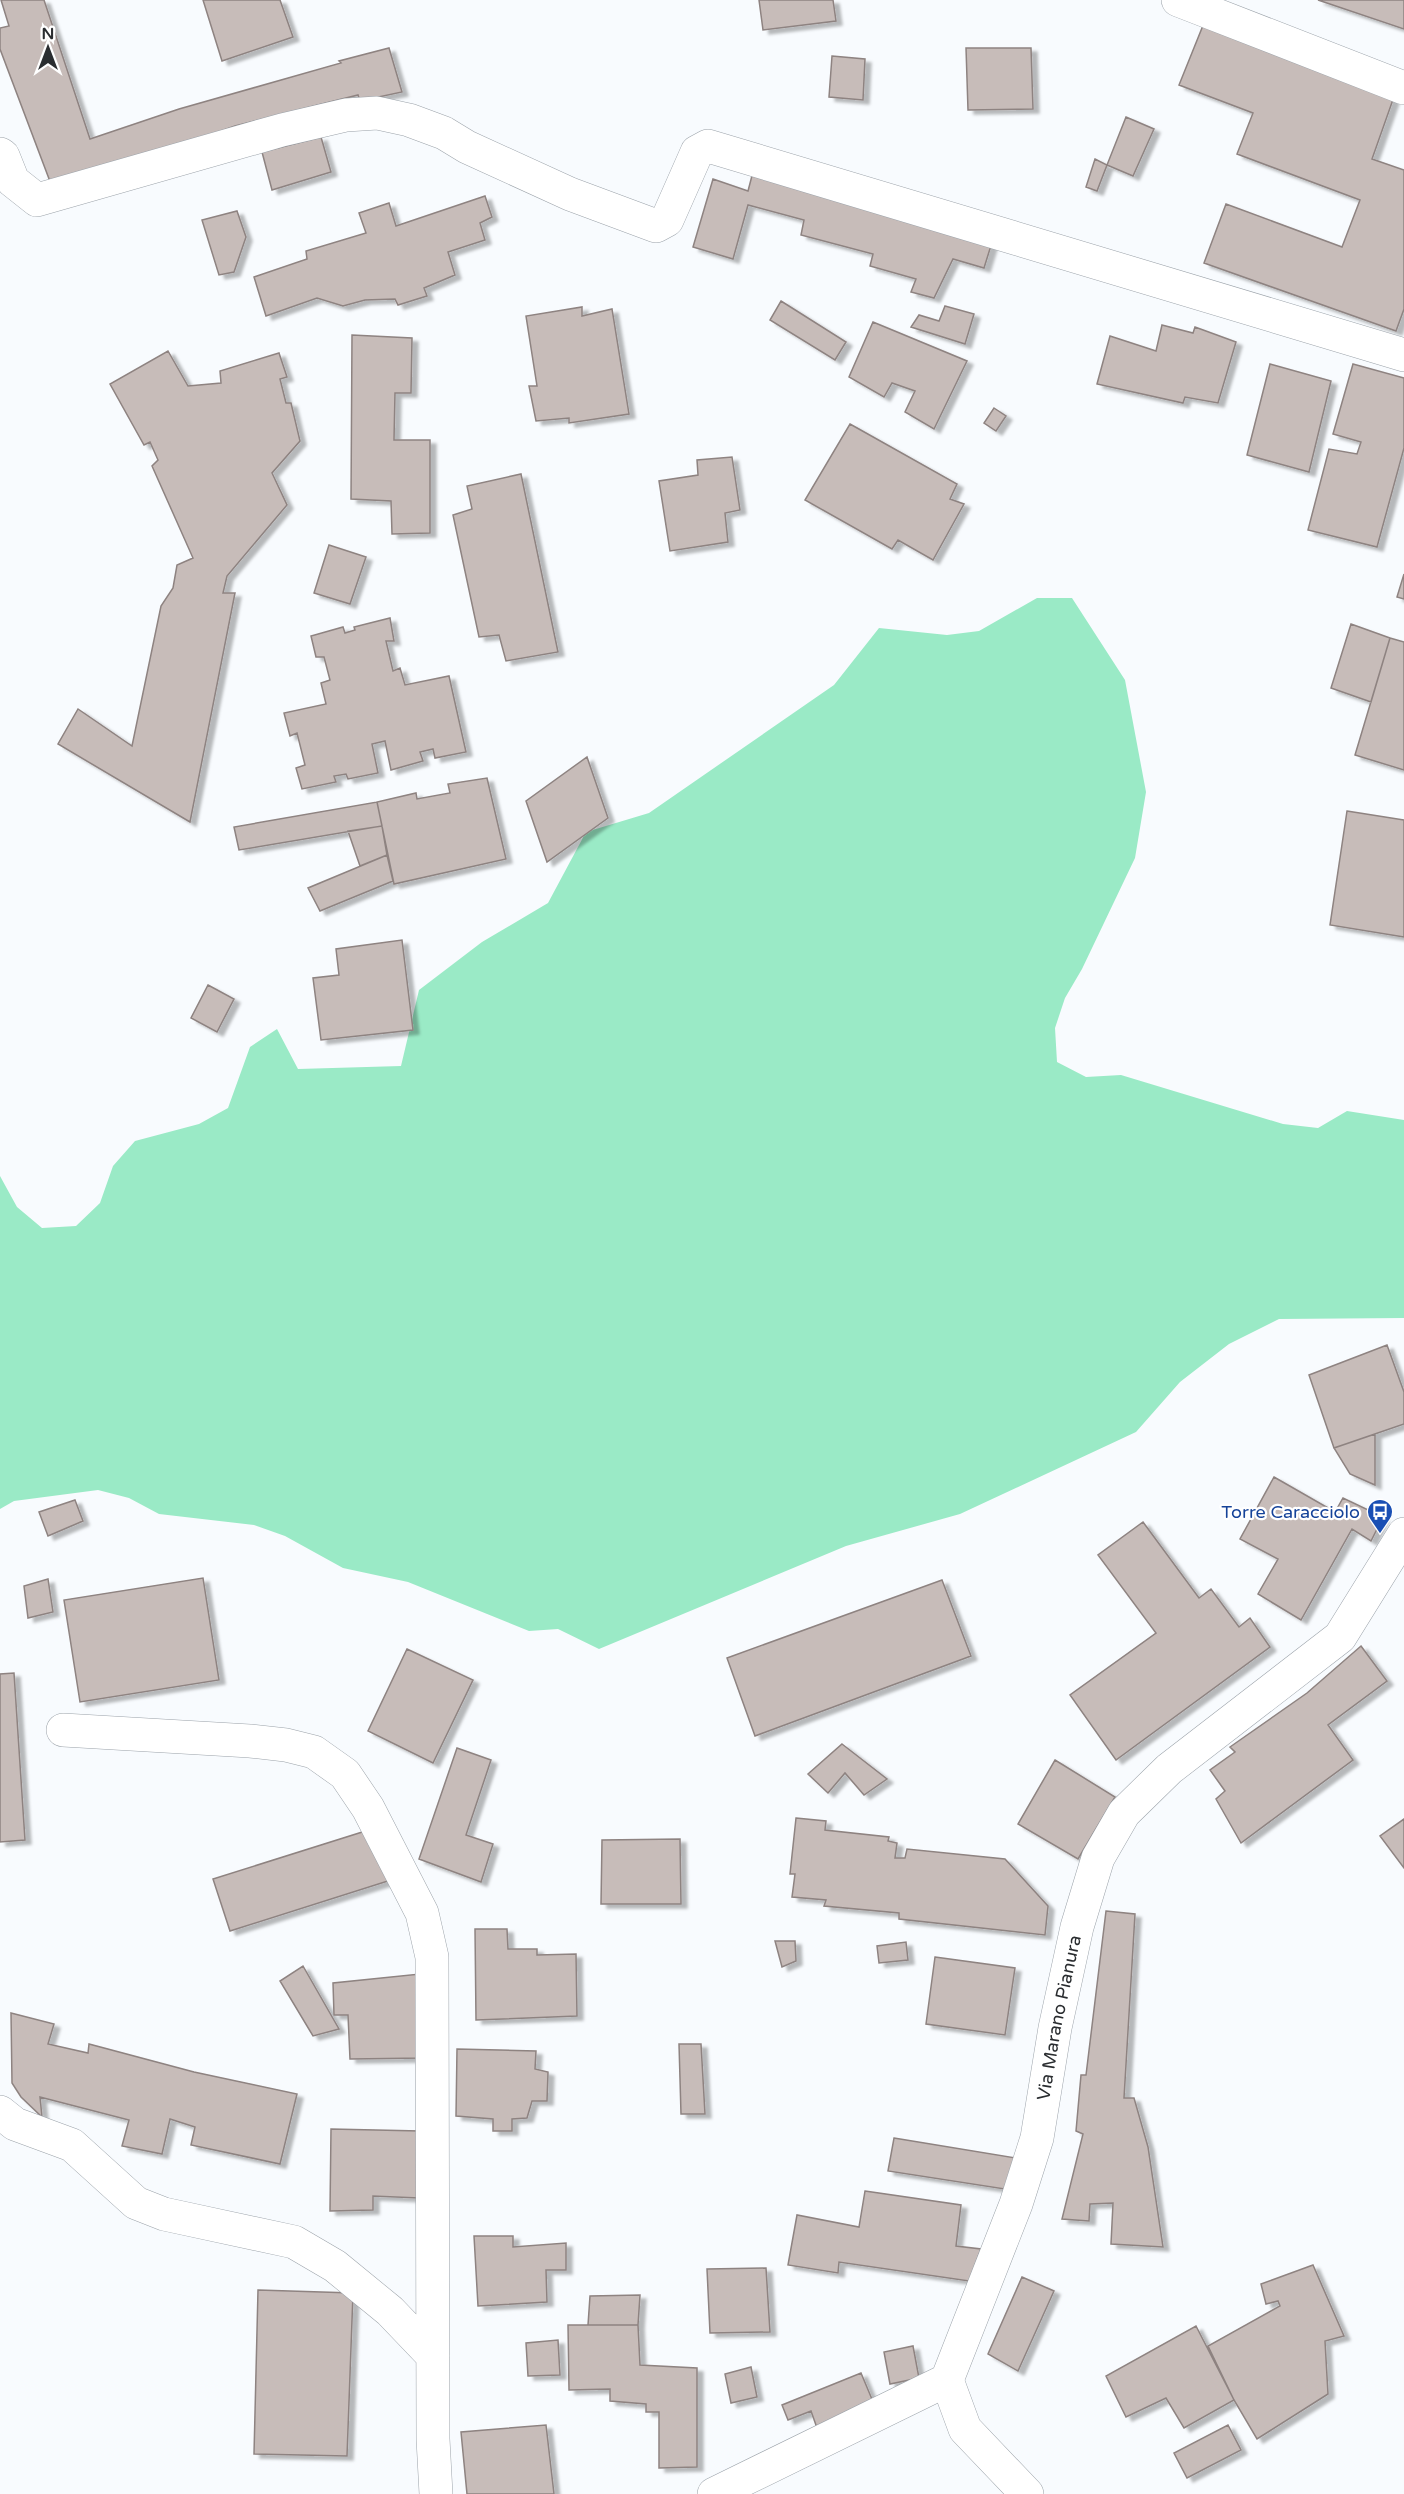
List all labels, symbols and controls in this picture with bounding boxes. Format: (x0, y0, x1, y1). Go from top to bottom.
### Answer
north arrow (18, 18, 78, 78)
text: N (42, 24, 54, 44)
bus stop icon: Torre Caracciolo (1365, 1497, 1395, 1535)
place label: Torre Caracciolo (1221, 1501, 1360, 1523)
street label: Via Marano Pianura (1032, 1933, 1086, 2102)

